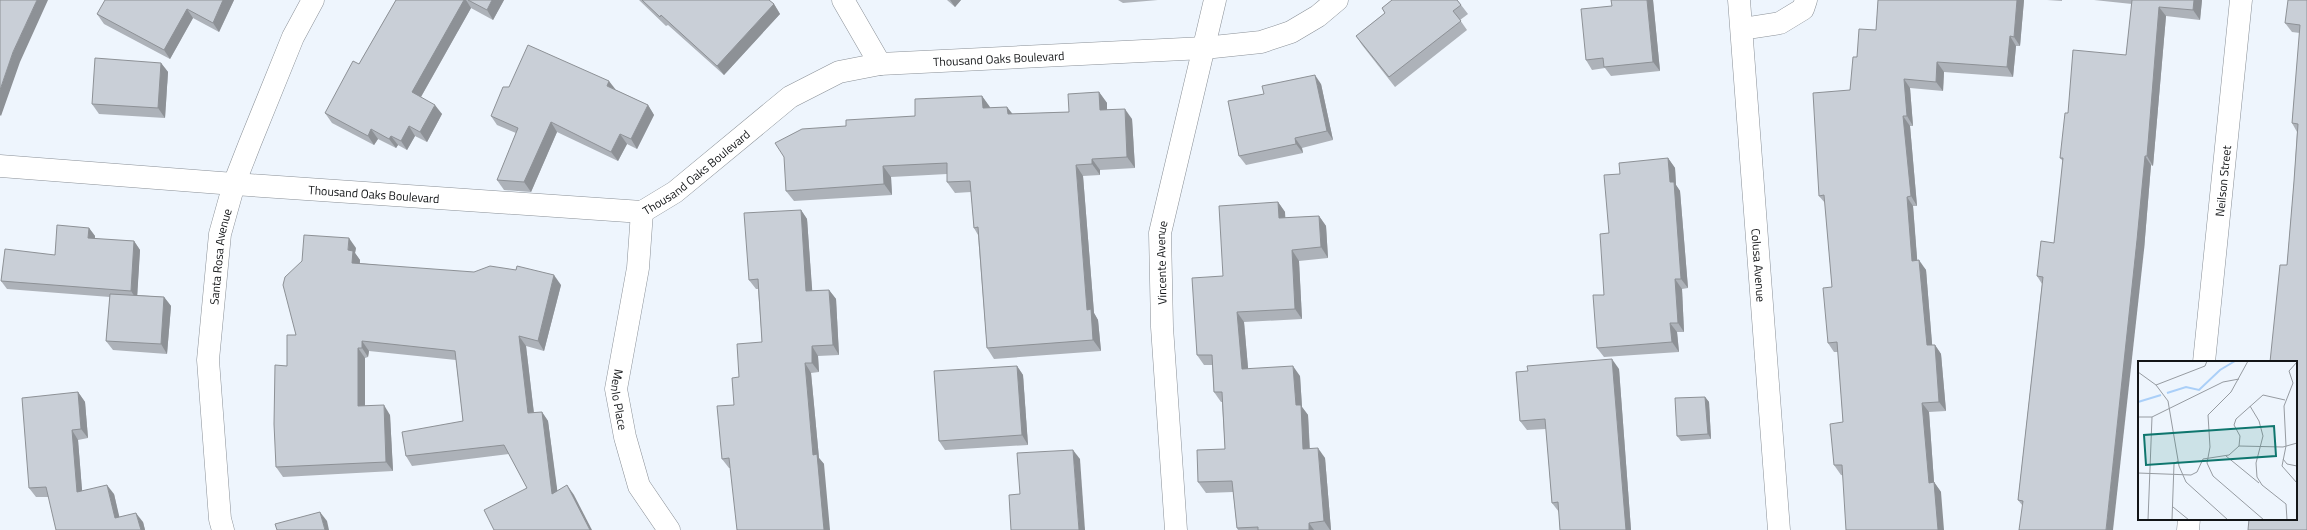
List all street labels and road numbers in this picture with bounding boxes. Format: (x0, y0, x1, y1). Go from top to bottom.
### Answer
street label: Thousand Oaks Boulevard (933, 45, 1065, 71)
street label: Thousand Oaks Boulevard (638, 125, 754, 219)
street label: Neilson Street (2209, 144, 2236, 218)
street label: Thousand Oaks Boulevard (308, 180, 440, 208)
street label: Santa Rosa Avenue (204, 206, 236, 306)
street label: Vincente Avenue (1150, 219, 1172, 305)
street label: Colusa Avenue (1747, 228, 1771, 303)
street label: Menlo Place (606, 368, 633, 432)

